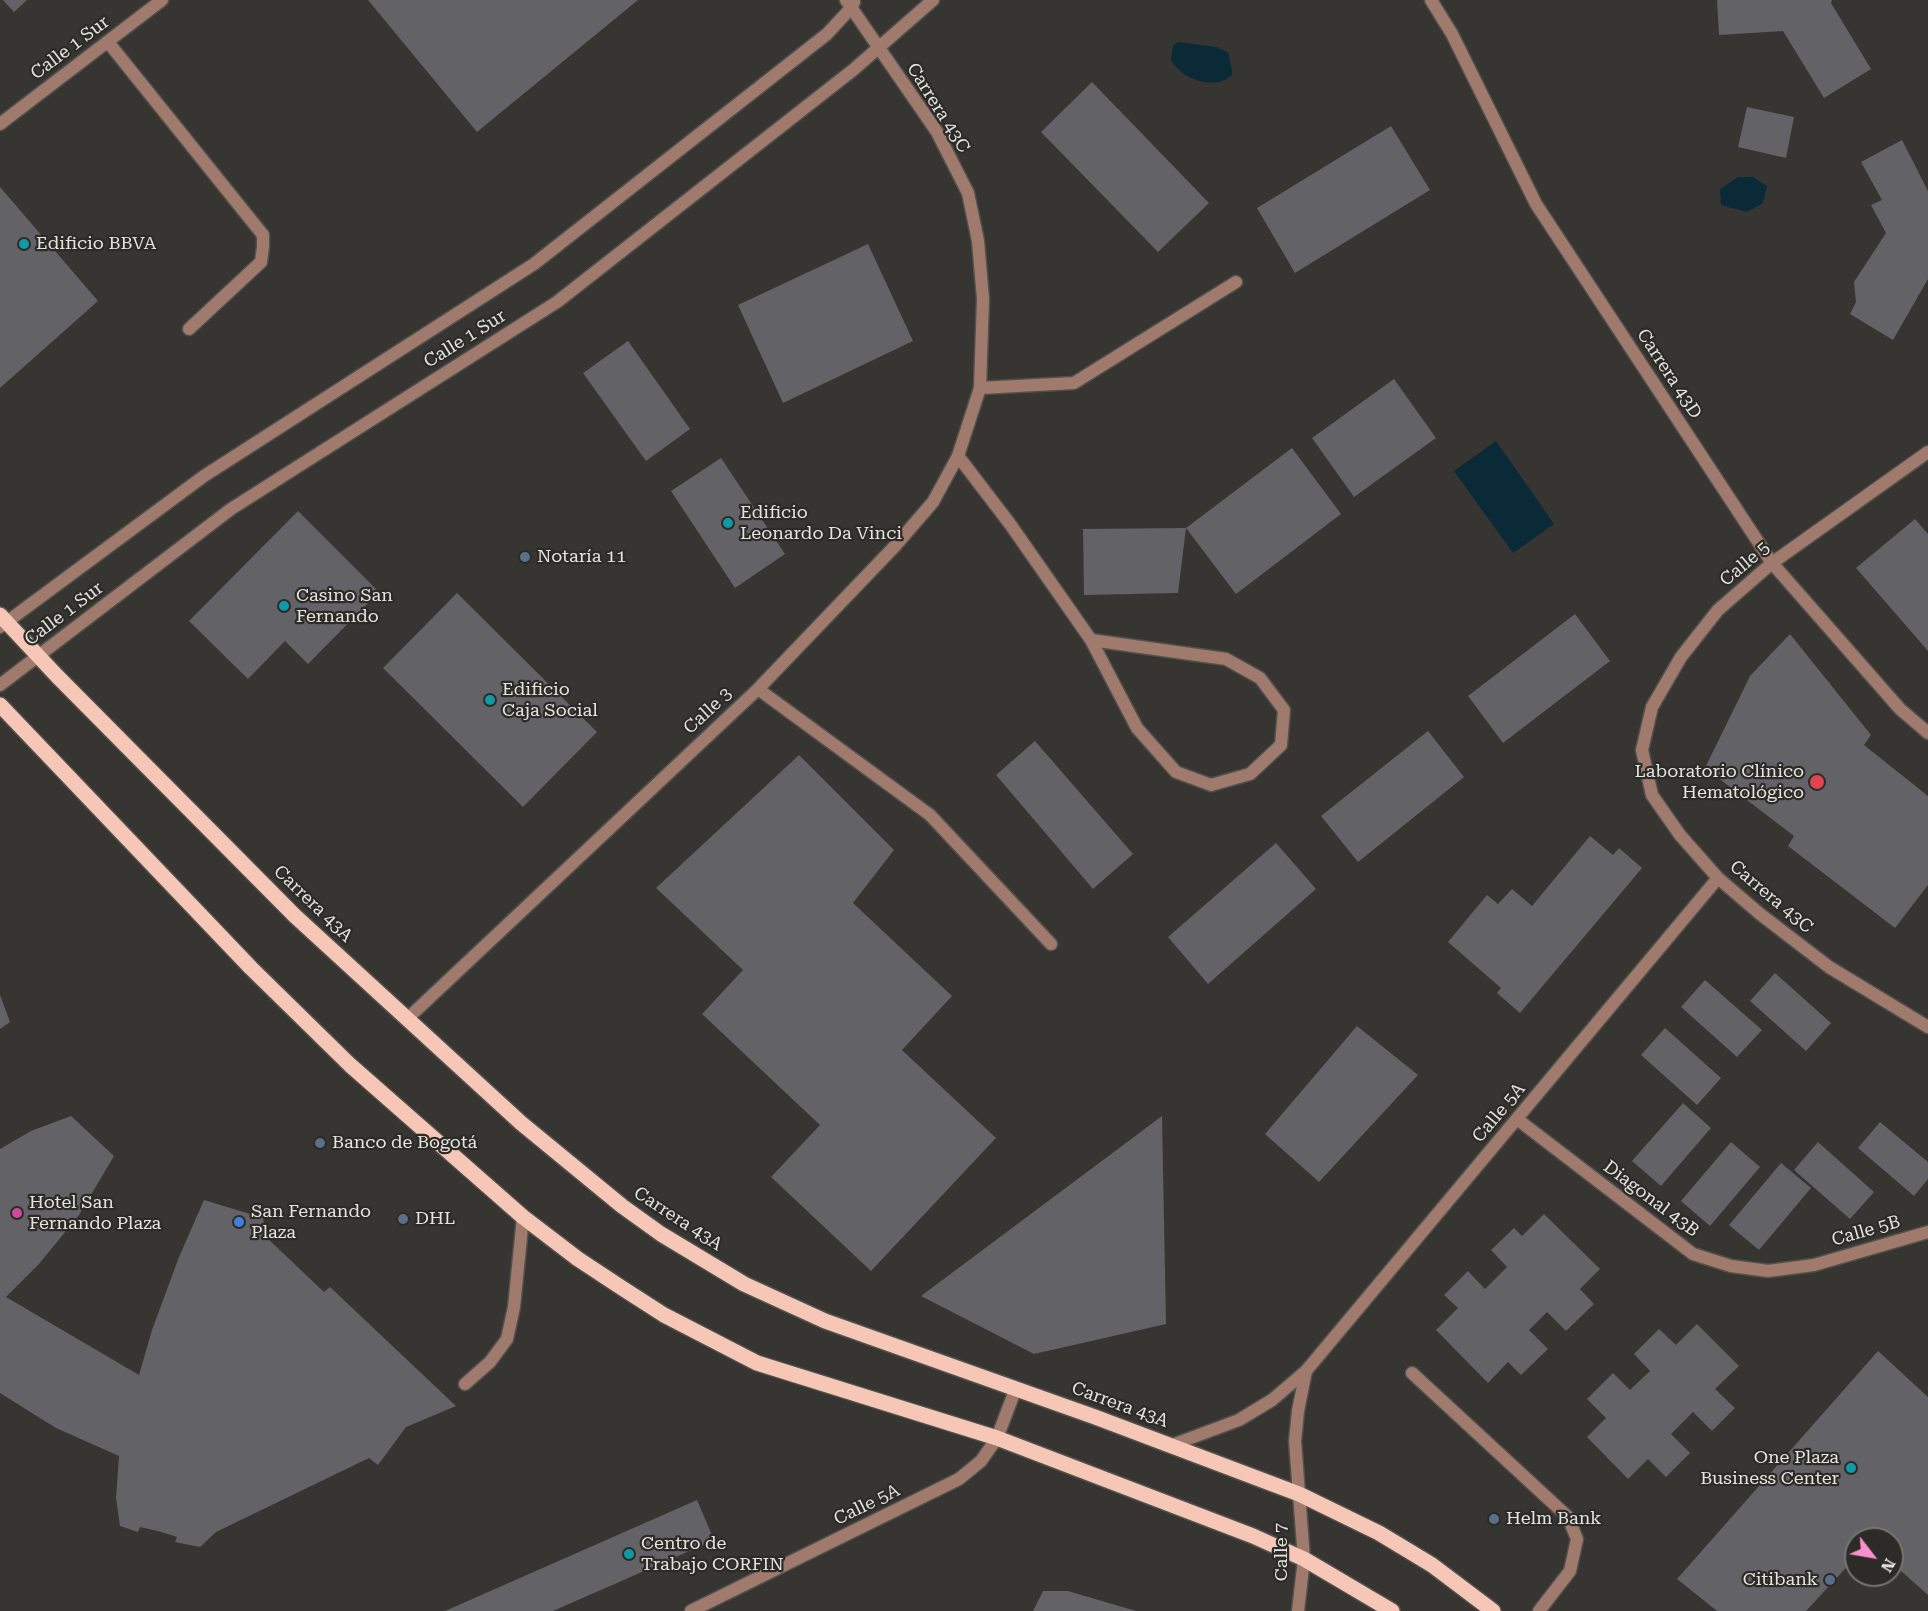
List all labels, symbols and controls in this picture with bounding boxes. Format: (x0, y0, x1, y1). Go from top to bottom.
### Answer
street label: Calle 1 Sur (26, 11, 114, 85)
street label: Carrera 43C (902, 59, 974, 157)
place label: Edificio BBVA (36, 233, 156, 255)
marker: Edificio BBVA (17, 237, 31, 251)
street label: Calle 1 Sur (420, 305, 510, 373)
street label: Carrera 43D (1632, 325, 1706, 423)
place label: Edificio Leonardo Da Vinci (740, 502, 902, 544)
marker: Edificio Leonardo Da Vinci (721, 516, 735, 530)
street label: Calle 5 (1716, 537, 1774, 591)
place label: Notaría 11 (537, 546, 626, 568)
marker: Notaría 11 (518, 550, 532, 564)
street label: Calle 1 Sur (20, 577, 108, 651)
place label: Casino San Fernando (296, 585, 393, 628)
marker: Casino San Fernando (277, 599, 291, 613)
place label: Edificio Caja Social (502, 679, 598, 722)
street label: Calle 3 (679, 683, 737, 739)
marker: Edificio Caja Social (483, 693, 497, 707)
place label: Laboratorio Clínico Hematológico (1634, 761, 1804, 804)
marker: Laboratorio Clínico Hematológico (1808, 773, 1826, 791)
street label: Carrera 43C (1725, 856, 1817, 938)
street label: Carrera 43A (269, 861, 357, 947)
street label: Calle 5A (1468, 1079, 1530, 1147)
place label: Banco de Bogotá (332, 1132, 477, 1154)
marker: Banco de Bogotá (313, 1136, 327, 1150)
street label: Diagonal 43B (1599, 1156, 1703, 1242)
street label: Carrera 43A (630, 1182, 726, 1256)
place label: Hotel San Fernando Plaza (29, 1192, 161, 1234)
place label: San Fernando Plaza (251, 1201, 371, 1244)
marker: Hotel San Fernando Plaza (10, 1206, 24, 1220)
place label: DHL (415, 1208, 455, 1230)
street label: Calle 5B (1829, 1211, 1903, 1251)
marker: DHL (396, 1212, 410, 1226)
marker: San Fernando Plaza (232, 1215, 246, 1229)
street label: Carrera 43A (1069, 1378, 1171, 1432)
place label: One Plaza Business Center (1700, 1447, 1839, 1490)
marker: One Plaza Business Center (1844, 1461, 1858, 1475)
street label: Calle 5A (830, 1480, 904, 1530)
place label: Helm Bank (1506, 1508, 1602, 1530)
marker: Helm Bank (1487, 1512, 1501, 1526)
street label: Calle 7 (1271, 1523, 1293, 1581)
north arrow (1844, 1527, 1904, 1587)
place label: Centro de Trabajo CORFIN (641, 1533, 784, 1576)
marker: Centro de Trabajo CORFIN (622, 1547, 636, 1561)
text: N (1877, 1555, 1899, 1576)
place label: Citibank (1743, 1569, 1818, 1591)
marker: Citibank (1823, 1573, 1837, 1587)

